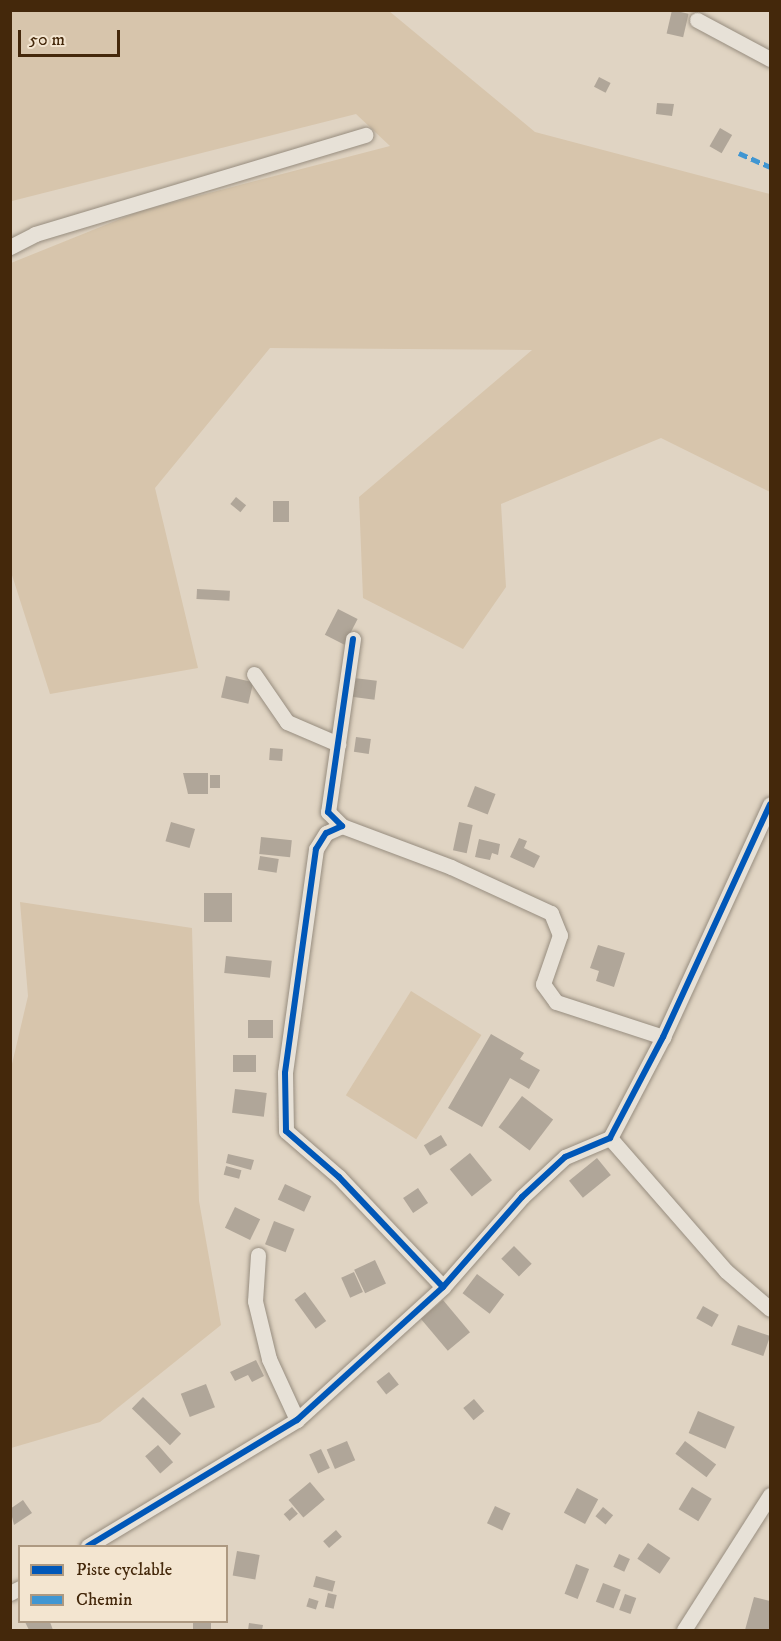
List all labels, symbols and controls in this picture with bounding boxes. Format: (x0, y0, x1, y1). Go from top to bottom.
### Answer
scale bar (21, 18, 123, 56)
text: 50 m (29, 29, 65, 51)
legend (18, 1545, 228, 1623)
text: Piste cyclable (76, 1559, 172, 1581)
text: Chemin (76, 1589, 132, 1611)

